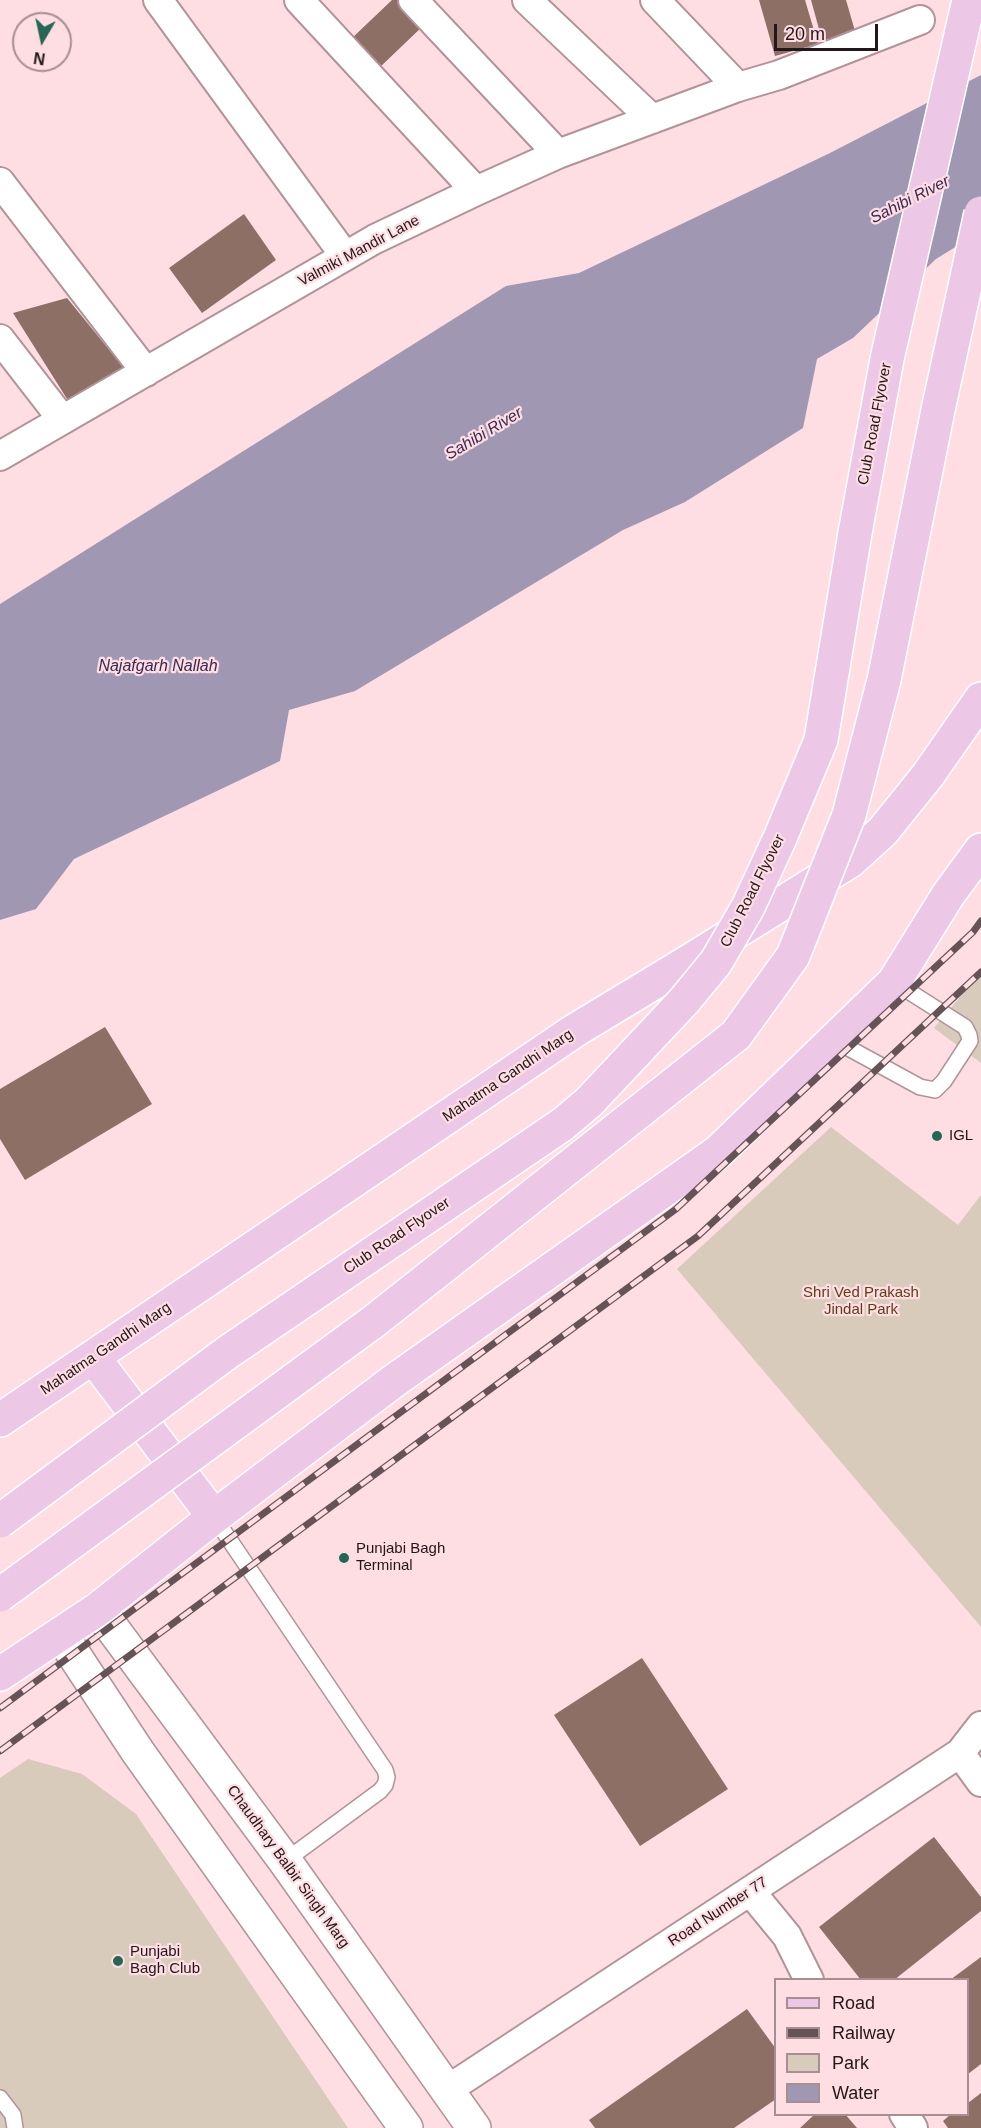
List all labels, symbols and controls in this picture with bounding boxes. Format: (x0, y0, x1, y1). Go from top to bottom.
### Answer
north arrow (12, 12, 72, 72)
scale bar (777, 12, 880, 50)
text: 20 m (785, 24, 825, 44)
text: N (32, 49, 46, 68)
water label: Sahibi River (867, 172, 953, 228)
street label: Valmiki Mandir Lane (295, 211, 423, 291)
street label: Club Road Flyover (854, 361, 896, 487)
water label: Sahibi River (442, 404, 526, 464)
water label: Najafgarh Nallah (98, 657, 218, 677)
street label: Club Road Flyover (717, 832, 789, 950)
street label: Mahatma Gandhi Marg (439, 1026, 577, 1126)
place label: IGL (949, 1127, 973, 1145)
marker: IGL (930, 1129, 944, 1143)
street label: Club Road Flyover (340, 1194, 454, 1278)
park label: Shri Ved Prakash Jindal Park (803, 1284, 919, 1319)
street label: Mahatma Gandhi Marg (37, 1299, 175, 1399)
place label: Punjabi Bagh Terminal (356, 1540, 445, 1575)
marker: Punjabi Bagh Terminal (337, 1551, 351, 1565)
street label: Chaudhary Balbir Singh Marg (223, 1782, 353, 1952)
street label: Road Number 77 (665, 1873, 771, 1951)
place label: Punjabi Bagh Club (130, 1943, 200, 1978)
marker: Punjabi Bagh Club (111, 1954, 125, 1968)
legend (774, 1978, 969, 2116)
text: Road (832, 1993, 875, 2013)
text: Railway (832, 2023, 895, 2043)
text: Park (832, 2053, 869, 2073)
text: Water (832, 2083, 879, 2103)

